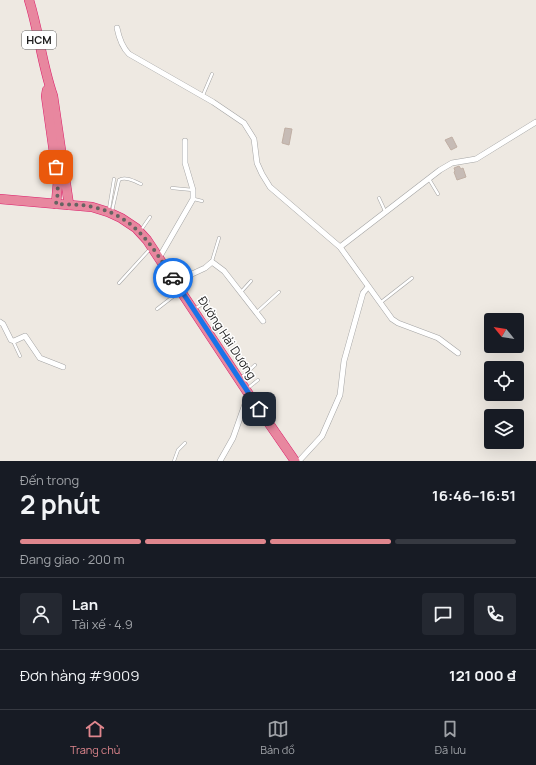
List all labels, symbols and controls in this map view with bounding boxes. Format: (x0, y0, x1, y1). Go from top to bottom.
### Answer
road number: HCM (22, 31, 56, 49)
pin (39, 150, 73, 184)
icon: bag (45, 156, 67, 178)
courier (153, 258, 193, 298)
icon: car (162, 267, 184, 289)
street label: Đường Hải Dương (194, 293, 261, 382)
north arrow (484, 313, 524, 353)
map controls (484, 313, 524, 449)
button: locate (484, 361, 524, 401)
pin (242, 392, 276, 426)
icon: home (248, 398, 270, 420)
button: layers (484, 409, 524, 449)
text: Đến trong (20, 471, 79, 489)
text: 16:46–16:51 (432, 485, 516, 506)
text: 2 phút (20, 486, 100, 522)
text: Đang giao · 200 m (20, 550, 125, 568)
button: person (20, 593, 62, 635)
button: chat (422, 593, 464, 635)
button: phone (474, 593, 516, 635)
text: Lan (72, 594, 98, 615)
text: Tài xế · 4.9 (72, 615, 133, 633)
text: Đơn hàng #9009 (20, 665, 140, 686)
text: 121 000 ₫ (449, 665, 516, 686)
tab: Trang chủ (70, 718, 120, 757)
tab: Bản đồ (260, 718, 295, 757)
tab: Đã lưu (435, 718, 466, 757)

